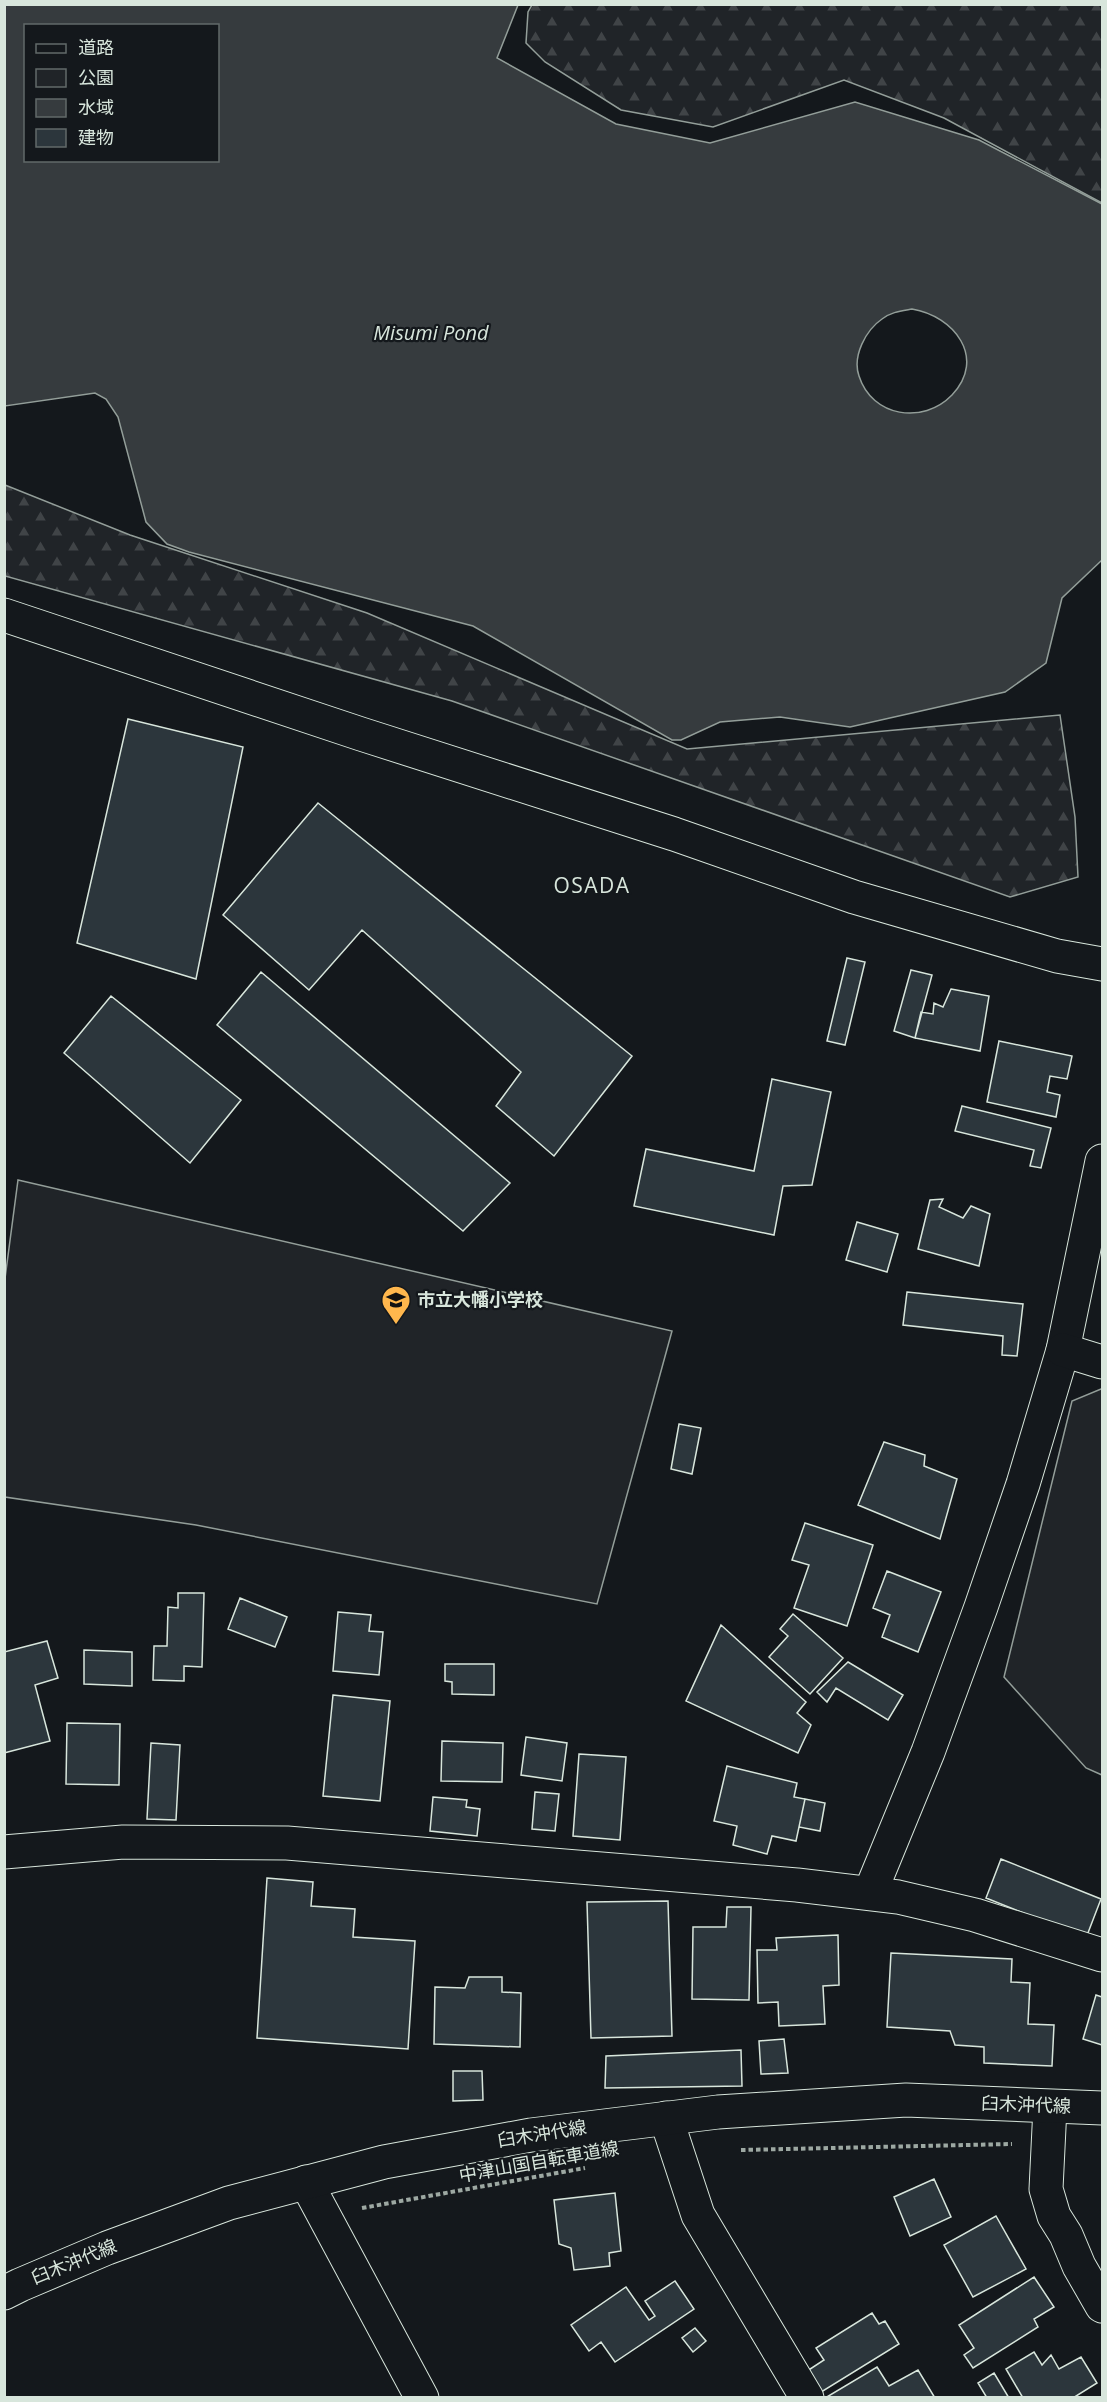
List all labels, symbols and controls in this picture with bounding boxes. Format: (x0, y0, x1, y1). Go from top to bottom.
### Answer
legend (24, 24, 219, 162)
text: 道路 (78, 35, 114, 59)
text: 公園 (78, 65, 114, 89)
text: 水域 (78, 95, 114, 119)
text: 建物 (78, 125, 114, 149)
water label: Misumi Pond (373, 319, 489, 346)
district label: OSADA (553, 871, 631, 899)
school or university icon: 市立大幡小学校 (380, 1284, 412, 1326)
place label: 市立大幡小学校 (417, 1287, 543, 1311)
street label: 臼木沖代線 (981, 2090, 1071, 2118)
street label: 臼木沖代線 (496, 2114, 588, 2152)
street label: 中津山国自転車道線 (457, 2135, 621, 2187)
street label: 臼木沖代線 (27, 2233, 120, 2289)

